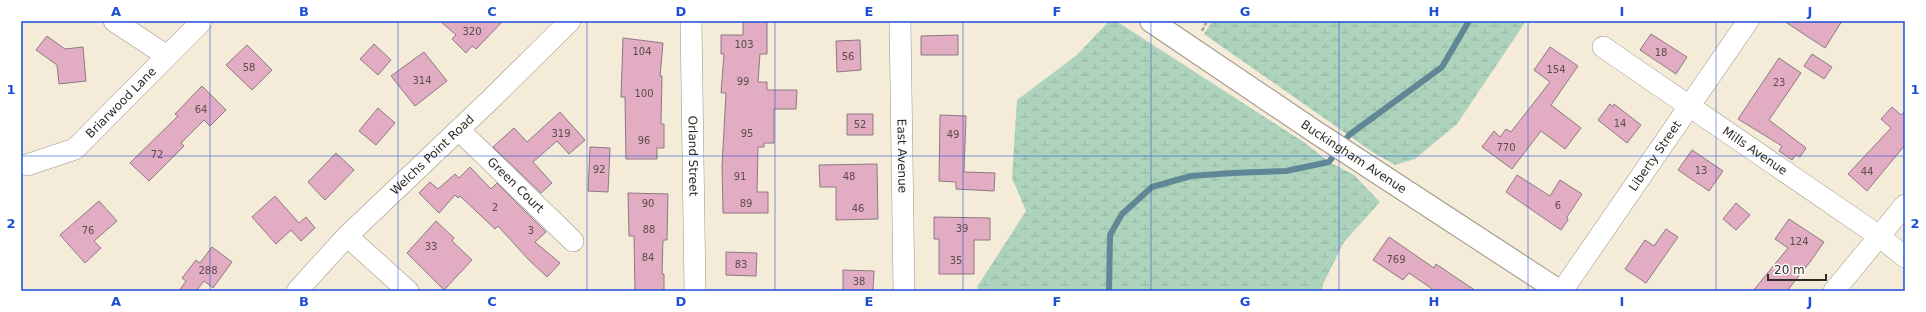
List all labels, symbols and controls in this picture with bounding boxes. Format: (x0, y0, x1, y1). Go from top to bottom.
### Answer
text: A (111, 4, 121, 19)
text: B (299, 4, 309, 19)
text: C (487, 4, 497, 19)
text: D (676, 4, 687, 19)
text: E (865, 4, 873, 19)
text: F (1053, 4, 1061, 19)
text: G (1240, 4, 1250, 19)
text: H (1429, 4, 1439, 19)
text: I (1620, 4, 1624, 19)
text: J (1807, 4, 1812, 19)
house number: 320 (462, 26, 482, 37)
house number: 103 (734, 39, 754, 50)
house number: 104 (632, 46, 652, 57)
house number: 18 (1655, 47, 1667, 58)
house number: 56 (842, 51, 854, 62)
house number: 58 (243, 62, 255, 73)
street label: Briarwood Lane (83, 64, 159, 141)
house number: 154 (1546, 64, 1566, 75)
house number: 314 (412, 75, 432, 86)
house number: 99 (737, 76, 749, 87)
house number: 23 (1773, 77, 1785, 88)
text: 1 (6, 82, 16, 97)
text: 1 (1910, 82, 1920, 97)
house number: 100 (634, 88, 654, 99)
house number: 64 (195, 104, 207, 115)
street label: Welchs Point Road (388, 112, 477, 198)
street label: Orland Street (685, 116, 701, 197)
street label: Buckingham Avenue (1298, 117, 1409, 196)
house number: 14 (1614, 118, 1626, 129)
street label: Liberty Street (1626, 118, 1684, 194)
house number: 52 (854, 119, 866, 130)
street label: East Avenue (894, 119, 910, 193)
street label: Mills Avenue (1720, 124, 1790, 178)
house number: 319 (551, 128, 571, 139)
house number: 95 (741, 128, 753, 139)
house number: 49 (947, 129, 959, 140)
house number: 96 (638, 135, 650, 146)
house number: 770 (1496, 142, 1516, 153)
house number: 72 (151, 149, 163, 160)
street label: Green Court (484, 155, 547, 216)
house number: 92 (593, 164, 605, 175)
house number: 13 (1695, 165, 1707, 176)
house number: 44 (1861, 166, 1873, 177)
house number: 91 (734, 171, 746, 182)
house number: 48 (843, 171, 855, 182)
house number: 90 (642, 198, 654, 209)
house number: 89 (740, 198, 752, 209)
house number: 6 (1555, 200, 1561, 211)
house number: 2 (492, 202, 498, 213)
house number: 46 (852, 203, 864, 214)
text: 2 (6, 216, 16, 231)
text: 2 (1910, 216, 1920, 231)
house number: 39 (956, 223, 968, 234)
house number: 88 (643, 224, 655, 235)
house number: 76 (82, 225, 94, 236)
house number: 3 (528, 225, 534, 236)
house number: 124 (1789, 236, 1809, 247)
house number: 33 (425, 241, 437, 252)
house number: 84 (642, 252, 654, 263)
house number: 769 (1386, 254, 1406, 265)
house number: 35 (950, 255, 962, 266)
scale bar (1768, 256, 1826, 282)
house number: 83 (735, 259, 747, 270)
text: 20 m (1774, 263, 1805, 277)
house number: 288 (198, 265, 218, 276)
house number: 38 (853, 276, 865, 287)
text: A (111, 294, 121, 309)
text: B (299, 294, 309, 309)
text: C (487, 294, 497, 309)
text: D (676, 294, 687, 309)
text: E (865, 294, 873, 309)
text: F (1053, 294, 1061, 309)
text: G (1240, 294, 1250, 309)
text: H (1429, 294, 1439, 309)
text: I (1620, 294, 1624, 309)
text: J (1807, 294, 1812, 309)

